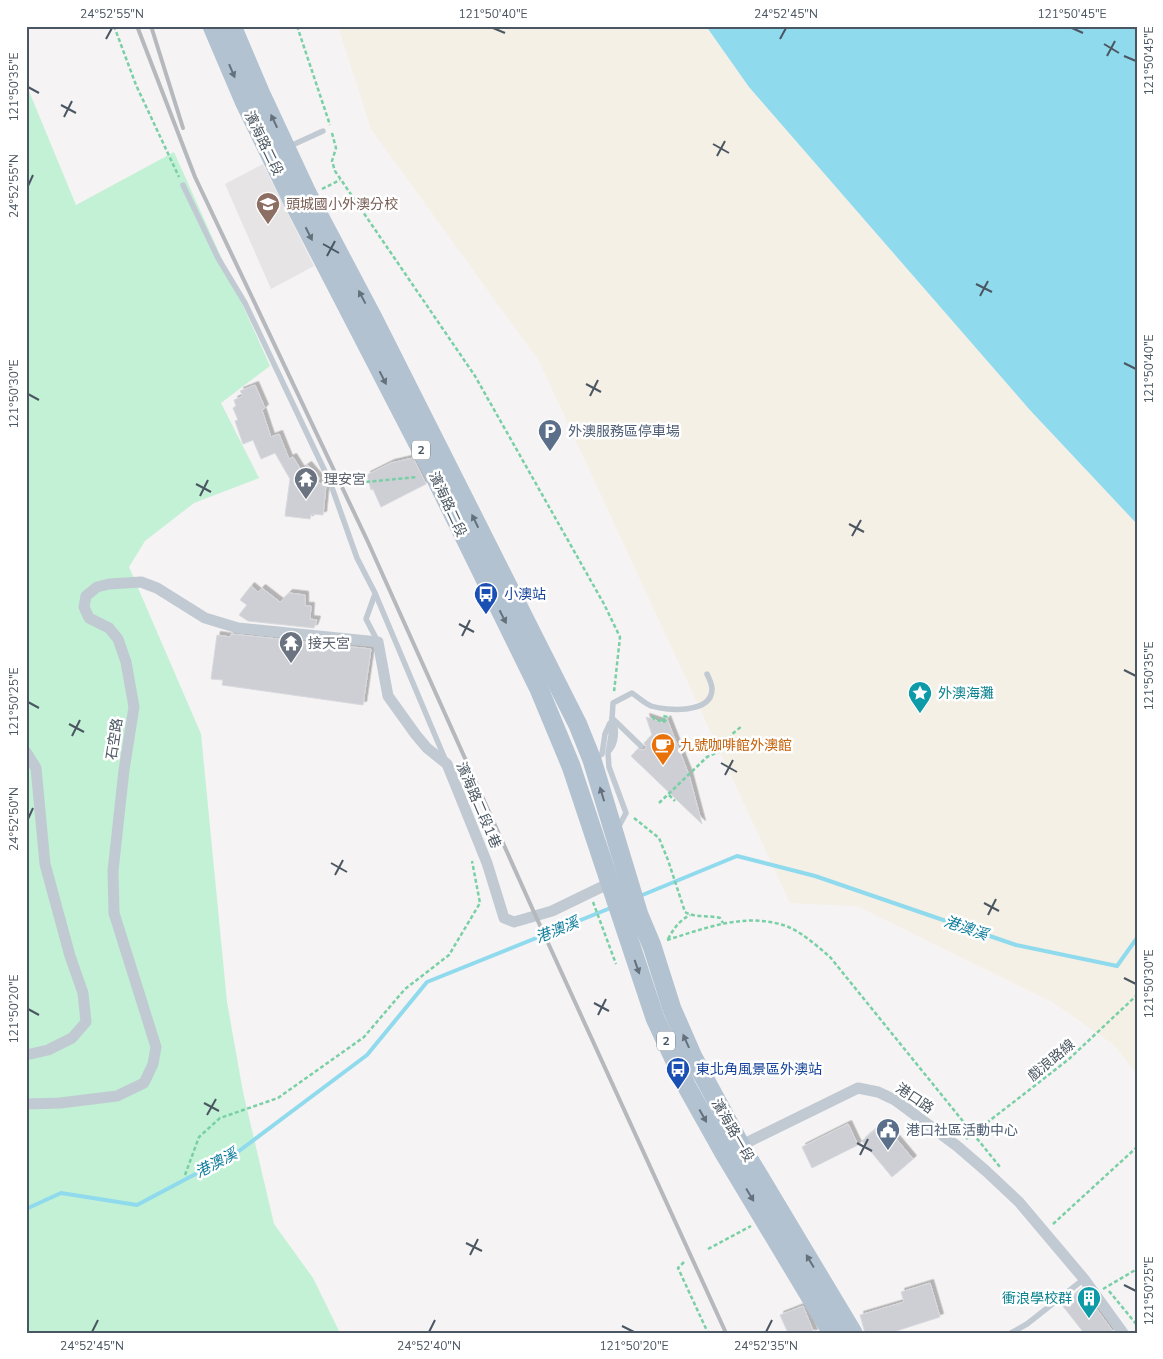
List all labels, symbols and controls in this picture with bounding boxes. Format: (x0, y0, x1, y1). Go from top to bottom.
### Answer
text: 24°52'55"N (80, 6, 144, 22)
text: 121°50'40"E (458, 6, 528, 22)
text: 24°52'45"N (754, 6, 818, 22)
text: 121°50'45"E (1037, 6, 1107, 22)
text: 121°50'45"E (1141, 26, 1157, 96)
text: 121°50'35"E (6, 52, 22, 122)
one-way arrow (228, 64, 236, 78)
street label: 濱海路二段 (240, 108, 287, 179)
one-way arrow (269, 114, 277, 128)
text: 24°52'55"N (6, 154, 22, 218)
school or university icon: 頭城國小外澳分校 (255, 191, 281, 225)
place label: 頭城國小外澳分校 (286, 195, 398, 214)
one-way arrow (305, 226, 313, 241)
one-way arrow (358, 290, 366, 305)
text: 121°50'40"E (1141, 334, 1157, 404)
text: 121°50'30"E (6, 359, 22, 429)
one-way arrow (379, 371, 387, 385)
parking icon: 外澳服務區停車場 (537, 418, 563, 452)
place label: 外澳服務區停車場 (568, 422, 680, 441)
road number: 2 (412, 440, 430, 460)
temple icon: 理安宮 (293, 466, 319, 500)
street label: 濱海路二段 (424, 468, 471, 540)
place label: 理安宮 (324, 470, 366, 489)
one-way arrow (471, 514, 479, 528)
bus stop icon: 小澳站 (473, 581, 499, 615)
place label: 小澳站 (504, 585, 546, 604)
one-way arrow (499, 610, 507, 624)
temple icon: 接天宮 (278, 630, 304, 664)
place label: 接天宮 (308, 634, 350, 653)
text: 121°50'35"E (1141, 641, 1157, 711)
text: 121°50'25"E (6, 667, 22, 737)
place icon: 外澳海灘 (907, 680, 933, 714)
place label: 外澳海灘 (938, 684, 994, 703)
street label: 石空路 (102, 717, 127, 761)
cafe icon: 九號咖啡館外澳館 (650, 732, 676, 766)
place label: 九號咖啡館外澳館 (680, 736, 792, 755)
street label: 濱海路二段1巷 (452, 759, 505, 851)
text: 24°52'50"N (6, 787, 22, 851)
one-way arrow (598, 787, 606, 802)
water label: 港澳溪 (941, 911, 992, 945)
water label: 港澳溪 (532, 912, 583, 948)
text: 121°50'30"E (1141, 949, 1157, 1019)
one-way arrow (634, 960, 642, 975)
text: 121°50'20"E (6, 974, 22, 1044)
road number: 2 (657, 1032, 675, 1050)
one-way arrow (681, 1034, 689, 1048)
street label: 戲浪路線 (1024, 1035, 1079, 1086)
bus stop icon: 東北角風景區外澳站 (665, 1056, 691, 1090)
place label: 東北角風景區外澳站 (696, 1060, 822, 1079)
street label: 港口路 (892, 1079, 937, 1118)
street label: 濱海路一段 (707, 1095, 758, 1165)
one-way arrow (699, 1108, 707, 1123)
public building icon: 港口社區活動中心 (875, 1117, 901, 1151)
place label: 港口社區活動中心 (906, 1121, 1018, 1140)
water label: 港澳溪 (191, 1143, 242, 1182)
one-way arrow (745, 1188, 754, 1201)
one-way arrow (806, 1254, 815, 1267)
text: 121°50'25"E (1141, 1256, 1157, 1326)
building icon: 衝浪學校群 (1076, 1285, 1102, 1319)
place label: 衝浪學校群 (1002, 1289, 1072, 1308)
text: 24°52'45"N (60, 1338, 124, 1354)
text: 24°52'40"N (397, 1338, 461, 1354)
text: 121°50'20"E (599, 1338, 669, 1354)
text: 24°52'35"N (734, 1338, 798, 1354)

